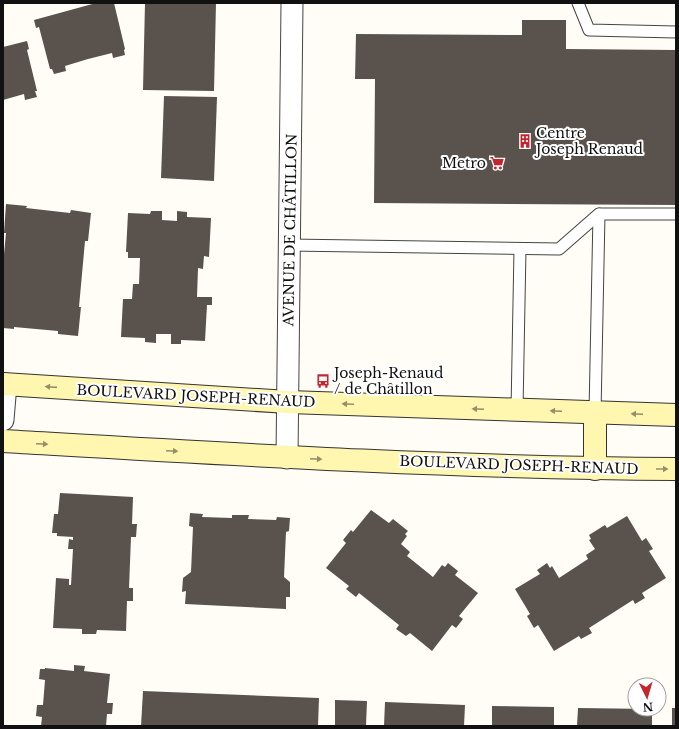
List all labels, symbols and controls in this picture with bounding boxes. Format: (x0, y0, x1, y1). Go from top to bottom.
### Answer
place label: Centre Joseph Renaud (534, 124, 644, 158)
street label: AVENUE DE CHÂTILLON (278, 133, 301, 328)
building icon: Centre Joseph Renaud (517, 133, 533, 149)
place label: Metro (442, 154, 486, 172)
supermarket icon: Metro (489, 155, 505, 171)
place label: Joseph-Renaud / de Châtillon (332, 364, 444, 398)
bus stop icon: Joseph-Renaud / de Châtillon (315, 373, 331, 389)
street label: BOULEVARD JOSEPH-RENAUD (76, 381, 316, 411)
one-way arrow (45, 384, 57, 391)
one-way arrow (341, 401, 354, 407)
one-way arrow (472, 405, 484, 412)
one-way arrow (550, 408, 562, 415)
one-way arrow (630, 411, 643, 417)
one-way arrow (36, 440, 48, 447)
one-way arrow (166, 448, 179, 454)
street label: BOULEVARD JOSEPH-RENAUD (399, 452, 639, 478)
one-way arrow (310, 455, 322, 462)
one-way arrow (656, 466, 669, 472)
north arrow (627, 677, 667, 717)
text: N (641, 700, 654, 714)

